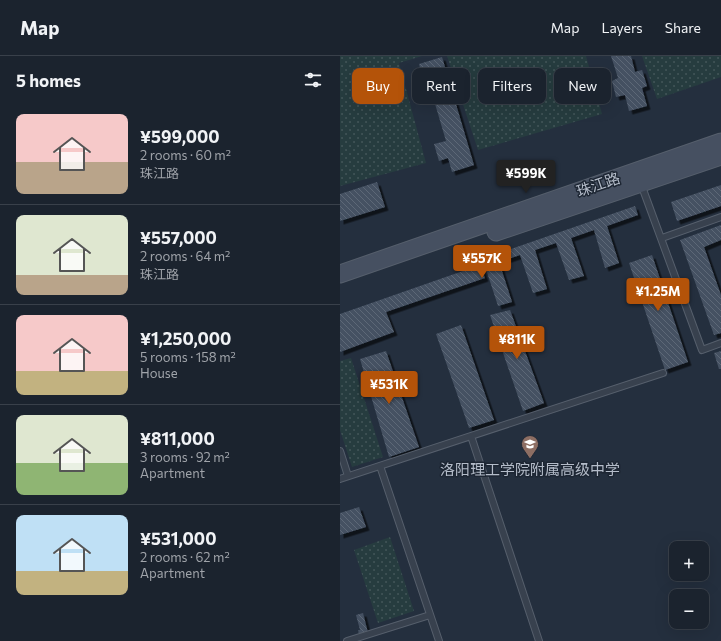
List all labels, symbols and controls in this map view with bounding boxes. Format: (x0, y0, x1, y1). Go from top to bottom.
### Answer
text: Map (20, 16, 59, 39)
text: Map (551, 19, 579, 36)
text: Layers (601, 19, 643, 36)
text: Share (665, 19, 701, 36)
chip: Buy (352, 68, 404, 104)
chip: Rent (412, 68, 470, 104)
chip: Filters (478, 68, 546, 104)
chip: New (554, 68, 611, 104)
icon: filters (302, 69, 324, 91)
text: 5 homes (16, 70, 81, 91)
text: ¥599,000 (140, 126, 220, 147)
icon: home (48, 130, 96, 178)
text: 2 rooms · 60 m² (140, 147, 231, 163)
pin: ¥599K (498, 160, 554, 194)
text: 珠江路 (140, 165, 179, 181)
text: ¥599K (505, 165, 547, 181)
street label: 珠江路 (574, 168, 622, 200)
text: ¥557,000 (140, 227, 217, 248)
icon: home (48, 231, 96, 279)
pin: ¥557K (454, 245, 510, 279)
text: 2 rooms · 64 m² (140, 248, 230, 264)
text: ¥557K (462, 250, 502, 266)
text: 珠江路 (140, 266, 179, 282)
pin: ¥1.25M (625, 278, 691, 312)
text: ¥1.25M (635, 283, 681, 299)
pin: ¥811K (489, 326, 545, 360)
text: ¥1,250,000 (140, 328, 231, 349)
icon: home (48, 331, 96, 379)
text: ¥811K (498, 331, 536, 347)
text: 5 rooms · 158 m² (140, 349, 236, 365)
text: House (140, 365, 178, 381)
pin: ¥531K (361, 371, 417, 405)
text: ¥531K (370, 376, 408, 392)
text: ¥811,000 (140, 428, 215, 449)
icon: home (48, 431, 96, 479)
school or university icon: 洛阳理工学院附属高级中学 (520, 434, 540, 459)
text: 3 rooms · 92 m² (140, 449, 230, 465)
place label: 洛阳理工学院附属高级中学 (440, 460, 620, 478)
text: Apartment (140, 465, 205, 481)
text: ¥531,000 (140, 528, 216, 549)
icon: home (48, 531, 96, 579)
map controls (669, 541, 709, 629)
button: + (669, 541, 709, 581)
text: 2 rooms · 62 m² (140, 549, 230, 565)
text: Apartment (140, 565, 205, 581)
button: − (669, 589, 709, 629)

